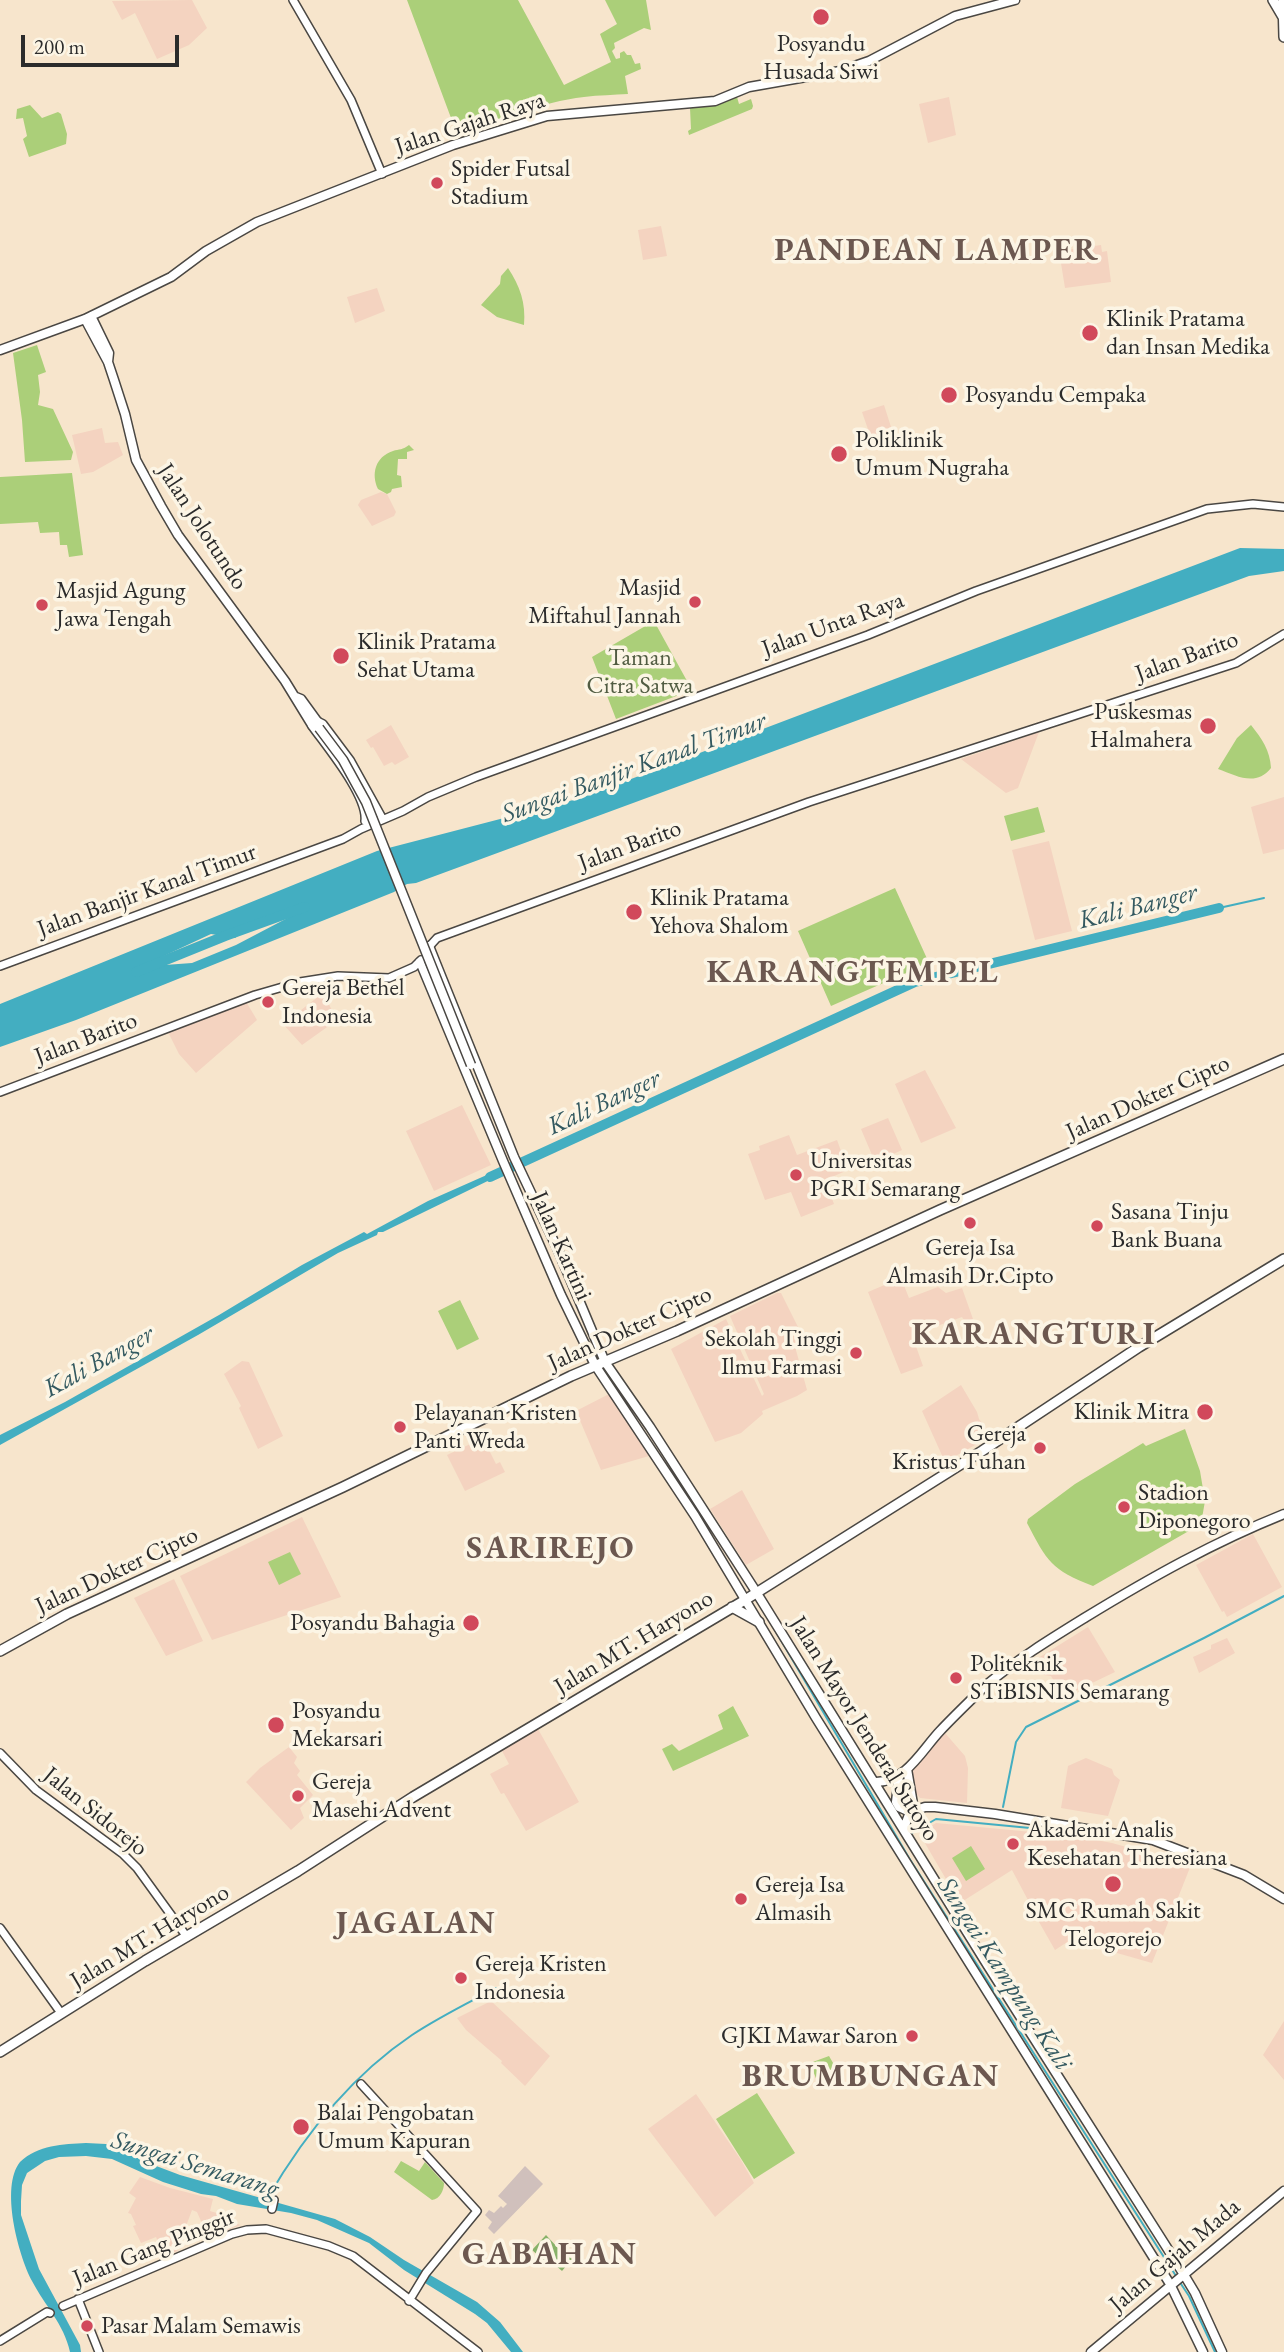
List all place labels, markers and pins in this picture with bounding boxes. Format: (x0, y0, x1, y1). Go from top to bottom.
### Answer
marker: Posyandu Husada Siwi (811, 7, 831, 27)
place label: Posyandu Husada Siwi (763, 30, 879, 86)
place label: Spider Futsal Stadium (451, 155, 570, 211)
marker: Spider Futsal Stadium (429, 175, 445, 191)
place label: Klinik Pratama dan Insan Medika (1106, 305, 1270, 361)
marker: Klinik Pratama dan Insan Medika (1080, 323, 1100, 343)
place label: Posyandu Cempaka (965, 381, 1146, 409)
marker: Posyandu Cempaka (939, 385, 959, 405)
place label: Poliklinik Umum Nugraha (855, 426, 1009, 482)
marker: Poliklinik Umum Nugraha (829, 444, 849, 464)
place label: Masjid Miftahul Jannah (528, 574, 681, 630)
place label: Masjid Agung Jawa Tengah (56, 577, 186, 633)
marker: Masjid Miftahul Jannah (687, 594, 703, 610)
marker: Masjid Agung Jawa Tengah (34, 597, 50, 613)
place label: Klinik Pratama Sehat Utama (357, 628, 496, 684)
marker: Klinik Pratama Sehat Utama (331, 646, 351, 666)
place label: Puskesmas Halmahera (1090, 698, 1192, 754)
marker: Puskesmas Halmahera (1198, 716, 1218, 736)
place label: Klinik Pratama Yehova Shalom (650, 884, 789, 940)
marker: Klinik Pratama Yehova Shalom (624, 902, 644, 922)
place label: Gereja Bethel Indonesia (282, 974, 404, 1030)
marker: Gereja Bethel Indonesia (260, 994, 276, 1010)
place label: Universitas PGRI Semarang (810, 1147, 960, 1203)
marker: Universitas PGRI Semarang (788, 1167, 804, 1183)
place label: Sasana Tinju Bank Buana (1111, 1198, 1229, 1254)
marker: Gereja Isa Almasih Dr.Cipto (962, 1215, 978, 1231)
marker: Sasana Tinju Bank Buana (1089, 1218, 1105, 1234)
place label: Gereja Isa Almasih Dr.Cipto (886, 1234, 1054, 1290)
place label: Sekolah Tinggi Ilmu Farmasi (705, 1325, 842, 1381)
marker: Sekolah Tinggi Ilmu Farmasi (848, 1345, 864, 1361)
place label: Klinik Mitra (1074, 1398, 1189, 1426)
place label: Pelayanan Kristen Panti Wreda (414, 1399, 578, 1455)
marker: Klinik Mitra (1195, 1402, 1215, 1422)
marker: Pelayanan Kristen Panti Wreda (392, 1419, 408, 1435)
place label: Gereja Kristus Tuhan (892, 1420, 1026, 1476)
marker: Gereja Kristus Tuhan (1032, 1440, 1048, 1456)
place label: Stadion Diponegoro (1138, 1479, 1251, 1535)
marker: Stadion Diponegoro (1116, 1499, 1132, 1515)
place label: Posyandu Bahagia (290, 1609, 455, 1637)
marker: Posyandu Bahagia (461, 1613, 481, 1633)
place label: Politeknik STiBISNIS Semarang (970, 1650, 1169, 1706)
marker: Politeknik STiBISNIS Semarang (948, 1670, 964, 1686)
place label: Posyandu Mekarsari (292, 1697, 383, 1753)
marker: Posyandu Mekarsari (266, 1715, 286, 1735)
place label: Gereja Masehi Advent (312, 1768, 451, 1824)
marker: Gereja Masehi Advent (290, 1788, 306, 1804)
place label: Akademi Analis Kesehatan Theresiana (1027, 1816, 1227, 1872)
marker: Akademi Analis Kesehatan Theresiana (1005, 1836, 1021, 1852)
place label: Gereja Isa Almasih (755, 1871, 845, 1927)
marker: SMC Rumah Sakit Telogorejo (1103, 1874, 1123, 1894)
marker: Gereja Isa Almasih (733, 1891, 749, 1907)
place label: SMC Rumah Sakit Telogorejo (1025, 1897, 1201, 1953)
place label: Gereja Kristen Indonesia (475, 1950, 607, 2006)
marker: Gereja Kristen Indonesia (453, 1970, 469, 1986)
place label: GJKI Mawar Saron (721, 2022, 898, 2050)
marker: GJKI Mawar Saron (904, 2028, 920, 2044)
place label: Balai Pengobatan Umum Kapuran (317, 2099, 474, 2155)
marker: Balai Pengobatan Umum Kapuran (291, 2117, 311, 2137)
place label: Pasar Malam Semawis (101, 2312, 301, 2340)
marker: Pasar Malam Semawis (79, 2318, 95, 2334)

